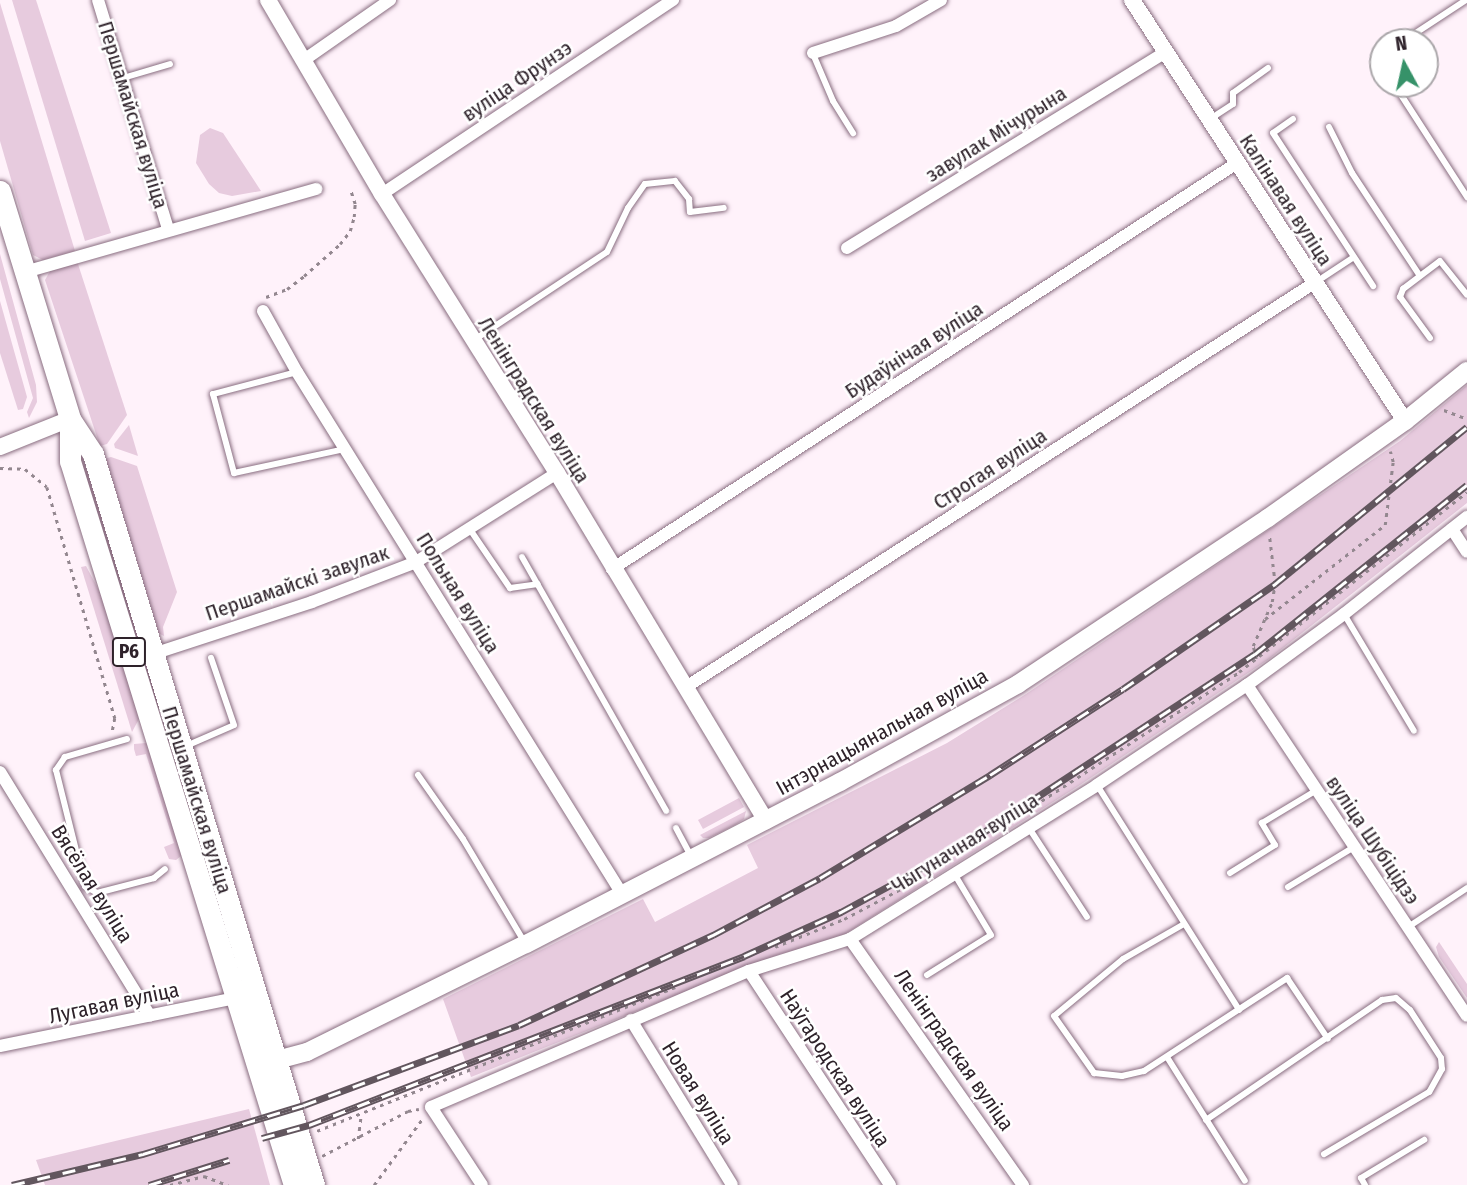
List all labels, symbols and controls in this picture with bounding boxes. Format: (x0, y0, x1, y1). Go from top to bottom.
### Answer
street label: Першамайская вуліца (92, 18, 174, 212)
north arrow (1369, 28, 1439, 98)
text: N (1394, 32, 1409, 56)
street label: вуліца Фрунзэ (457, 35, 577, 127)
street label: завулак Мічурына (921, 81, 1071, 187)
street label: Калінавая вуліца (1234, 129, 1338, 271)
street label: Будаўнічая вуліца (840, 296, 988, 404)
street label: Ленінградская вуліца (473, 312, 595, 488)
street label: Строгая вуліца (929, 423, 1051, 515)
street label: Польная вуліца (411, 528, 505, 658)
street label: Першамайскі завулак (202, 540, 392, 626)
road number: Р6 (111, 636, 146, 667)
street label: Інтэрнацыянальная вуліца (772, 663, 992, 801)
street label: Першамайская вуліца (156, 703, 238, 897)
street label: вуліца Шубіцідзэ (1321, 771, 1425, 909)
street label: Чыгуначная вуліца (887, 788, 1043, 898)
street label: Вясёлая вуліца (46, 821, 138, 947)
street label: Ленінградская вуліца (889, 964, 1019, 1136)
street label: Лугавая вуліца (47, 977, 181, 1029)
street label: Наўгародская вуліца (775, 984, 895, 1152)
street label: Новая вуліца (656, 1037, 740, 1149)

